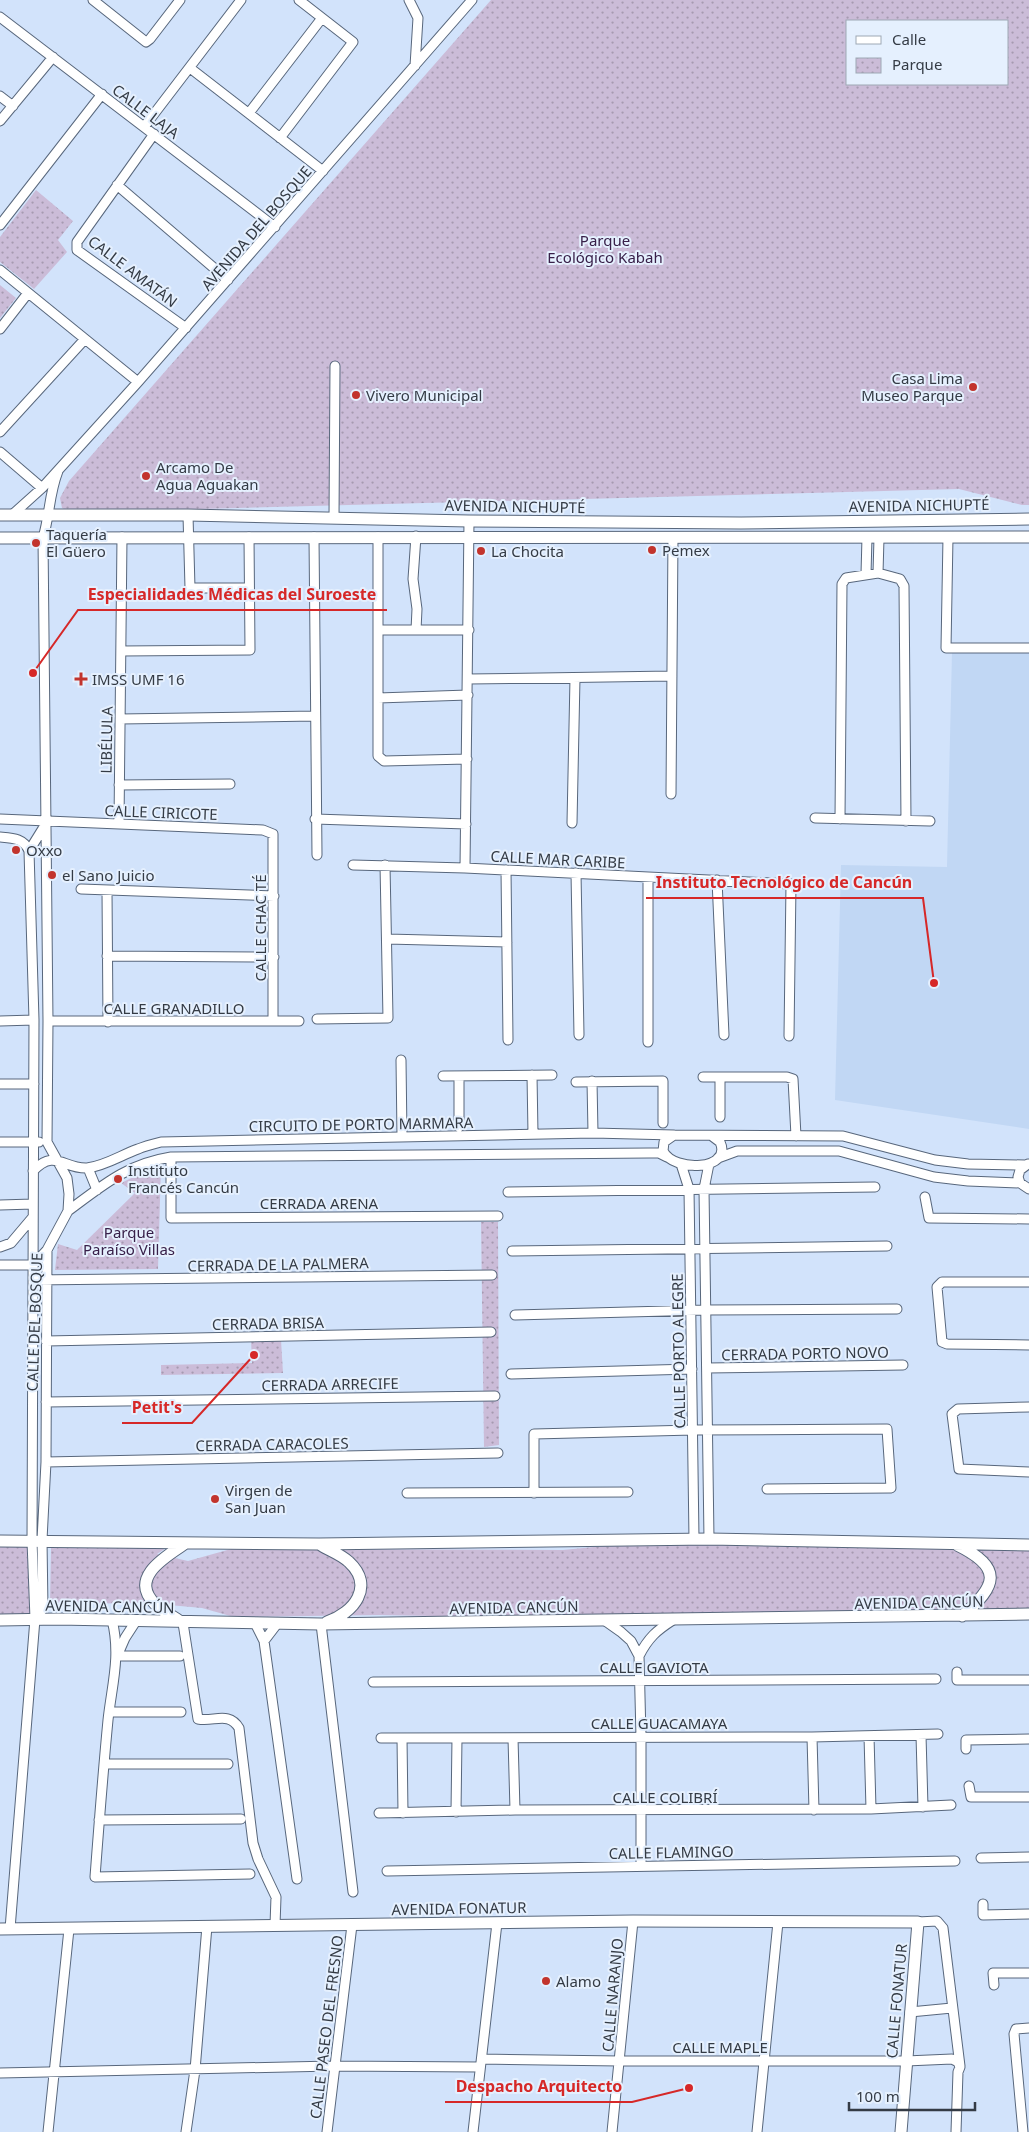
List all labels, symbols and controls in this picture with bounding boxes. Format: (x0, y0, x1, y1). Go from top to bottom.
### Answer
legend (846, 20, 1009, 85)
text: Calle (892, 29, 926, 49)
text: Parque (892, 54, 942, 74)
street label: CALLE LAJA (108, 79, 184, 143)
street label: AVENIDA DEL BOSQUE (196, 162, 316, 294)
park label: Parque Ecológico Kabah (547, 230, 663, 267)
street label: CALLE AMATÁN (84, 231, 182, 311)
place label: Casa Lima Museo Parque (861, 368, 963, 405)
marker: Casa Lima Museo Parque (967, 381, 979, 393)
place label: Vivero Municipal (366, 385, 482, 405)
marker: Vivero Municipal (350, 389, 362, 401)
place label: Arcamo De Agua Aguakan (156, 457, 259, 494)
marker: Arcamo De Agua Aguakan (140, 470, 152, 482)
street label: AVENIDA NICHUPTÉ (848, 494, 990, 516)
street label: AVENIDA NICHUPTÉ (444, 495, 586, 517)
place label: Taquería El Güero (46, 524, 107, 561)
marker: Taquería El Güero (30, 537, 42, 549)
place label: Pemex (662, 540, 710, 560)
place label: La Chocita (491, 541, 564, 561)
marker: Pemex (646, 544, 658, 556)
marker: La Chocita (475, 545, 487, 557)
callout: Especialidades Médicas del Suroeste (78, 579, 387, 610)
text: Especialidades Médicas del Suroeste (88, 583, 376, 605)
place label: IMSS UMF 16 (92, 669, 184, 689)
marker: IMSS UMF 16 (74, 672, 88, 686)
street label: LIBÉLULA (95, 706, 117, 774)
street label: CALLE CIRICOTE (104, 800, 218, 824)
place label: Oxxo (26, 840, 62, 860)
marker: Oxxo (10, 844, 22, 856)
street label: CALLE MAR CARIBE (490, 845, 626, 873)
place label: el Sano Juicio (62, 865, 155, 885)
callout: Instituto Tecnológico de Cancún (646, 867, 923, 898)
marker: el Sano Juicio (46, 869, 58, 881)
text: Instituto Tecnológico de Cancún (656, 871, 912, 893)
street label: CALLE CHAC TÉ (250, 875, 270, 981)
street label: CALLE GRANADILLO (103, 998, 245, 1018)
street label: CIRCUITO DE PORTO MARMARA (249, 1112, 474, 1136)
place label: Instituto Francés Cancún (128, 1160, 239, 1197)
marker: Instituto Francés Cancún (112, 1173, 124, 1185)
street label: CERRADA ARENA (260, 1193, 379, 1213)
park label: Parque Paraíso Villas (83, 1222, 175, 1259)
street label: CALLE DEL BOSQUE (22, 1252, 46, 1392)
street label: CERRADA DE LA PALMERA (187, 1252, 369, 1276)
street label: CALLE PORTO ALEGRE (667, 1273, 689, 1429)
street label: CERRADA BRISA (212, 1312, 325, 1334)
street label: CERRADA PORTO NOVO (721, 1342, 889, 1364)
street label: CERRADA ARRECIFE (261, 1373, 399, 1395)
callout: Petit's (122, 1392, 192, 1423)
text: Petit's (132, 1396, 182, 1418)
street label: CERRADA CARACOLES (195, 1433, 349, 1455)
place label: Virgen de San Juan (225, 1480, 292, 1517)
marker: Virgen de San Juan (209, 1493, 221, 1505)
street label: AVENIDA CANCÚN (854, 1591, 984, 1613)
street label: AVENIDA CANCÚN (45, 1595, 175, 1617)
street label: AVENIDA CANCÚN (449, 1596, 579, 1618)
street label: CALLE GAVIOTA (599, 1657, 709, 1677)
street label: CALLE GUACAMAYA (591, 1713, 728, 1733)
street label: CALLE COLIBRÍ (612, 1787, 718, 1807)
street label: CALLE FLAMINGO (608, 1841, 734, 1863)
street label: AVENIDA FONATUR (391, 1897, 527, 1919)
street label: CALLE PASEO DEL FRESNO (305, 1934, 347, 2120)
street label: CALLE NARANJO (597, 1937, 627, 2053)
street label: CALLE FONATUR (881, 1942, 911, 2059)
place label: Alamo (556, 1971, 601, 1991)
marker: Alamo (540, 1975, 552, 1987)
street label: CALLE MAPLE (672, 2037, 768, 2057)
callout: Despacho Arquitecto (445, 2071, 632, 2102)
text: Despacho Arquitecto (456, 2075, 622, 2097)
scale bar (849, 2080, 975, 2112)
text: 100 m (856, 2086, 900, 2106)

